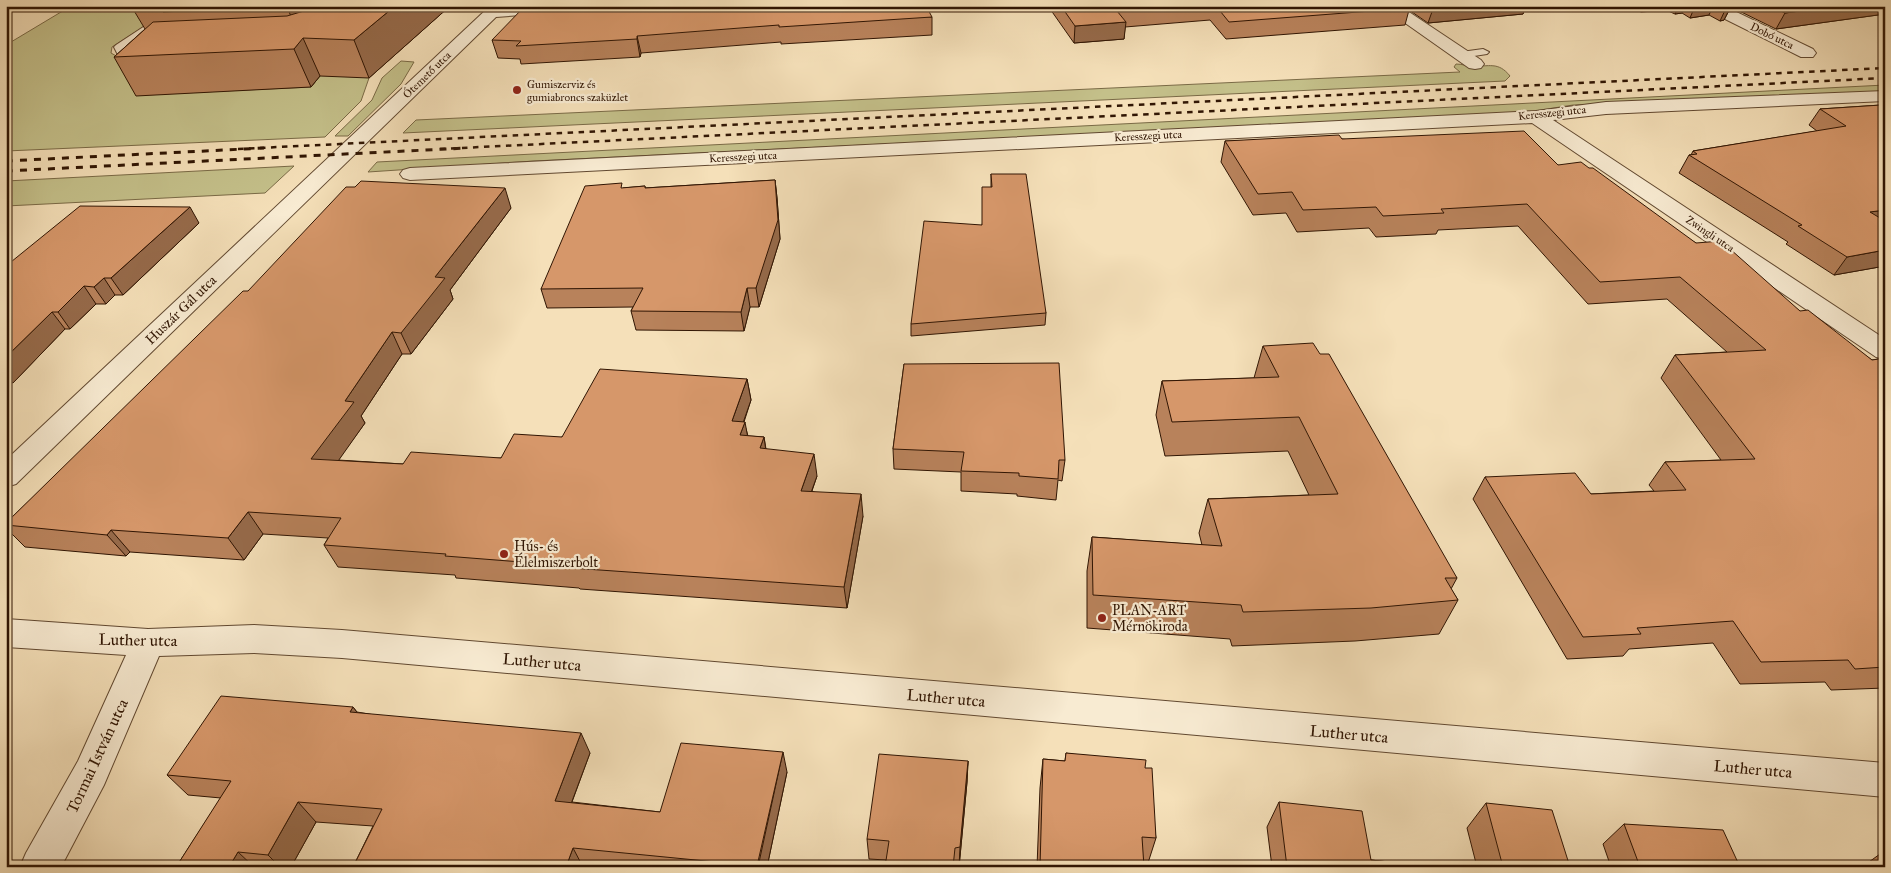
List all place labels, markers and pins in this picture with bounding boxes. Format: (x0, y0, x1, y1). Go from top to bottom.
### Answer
place label: Gumiszerviz és gumiabroncs szaküzlet (527, 78, 628, 104)
marker: Gumiszerviz és gumiabroncs szaküzlet (511, 84, 523, 96)
place label: Hús- és Élelmiszerbolt (514, 538, 598, 571)
marker: Hús- és Élelmiszerbolt (498, 548, 510, 560)
place label: PLAN-ART Mérnökiroda (1112, 602, 1188, 635)
marker: PLAN-ART Mérnökiroda (1096, 612, 1108, 624)

